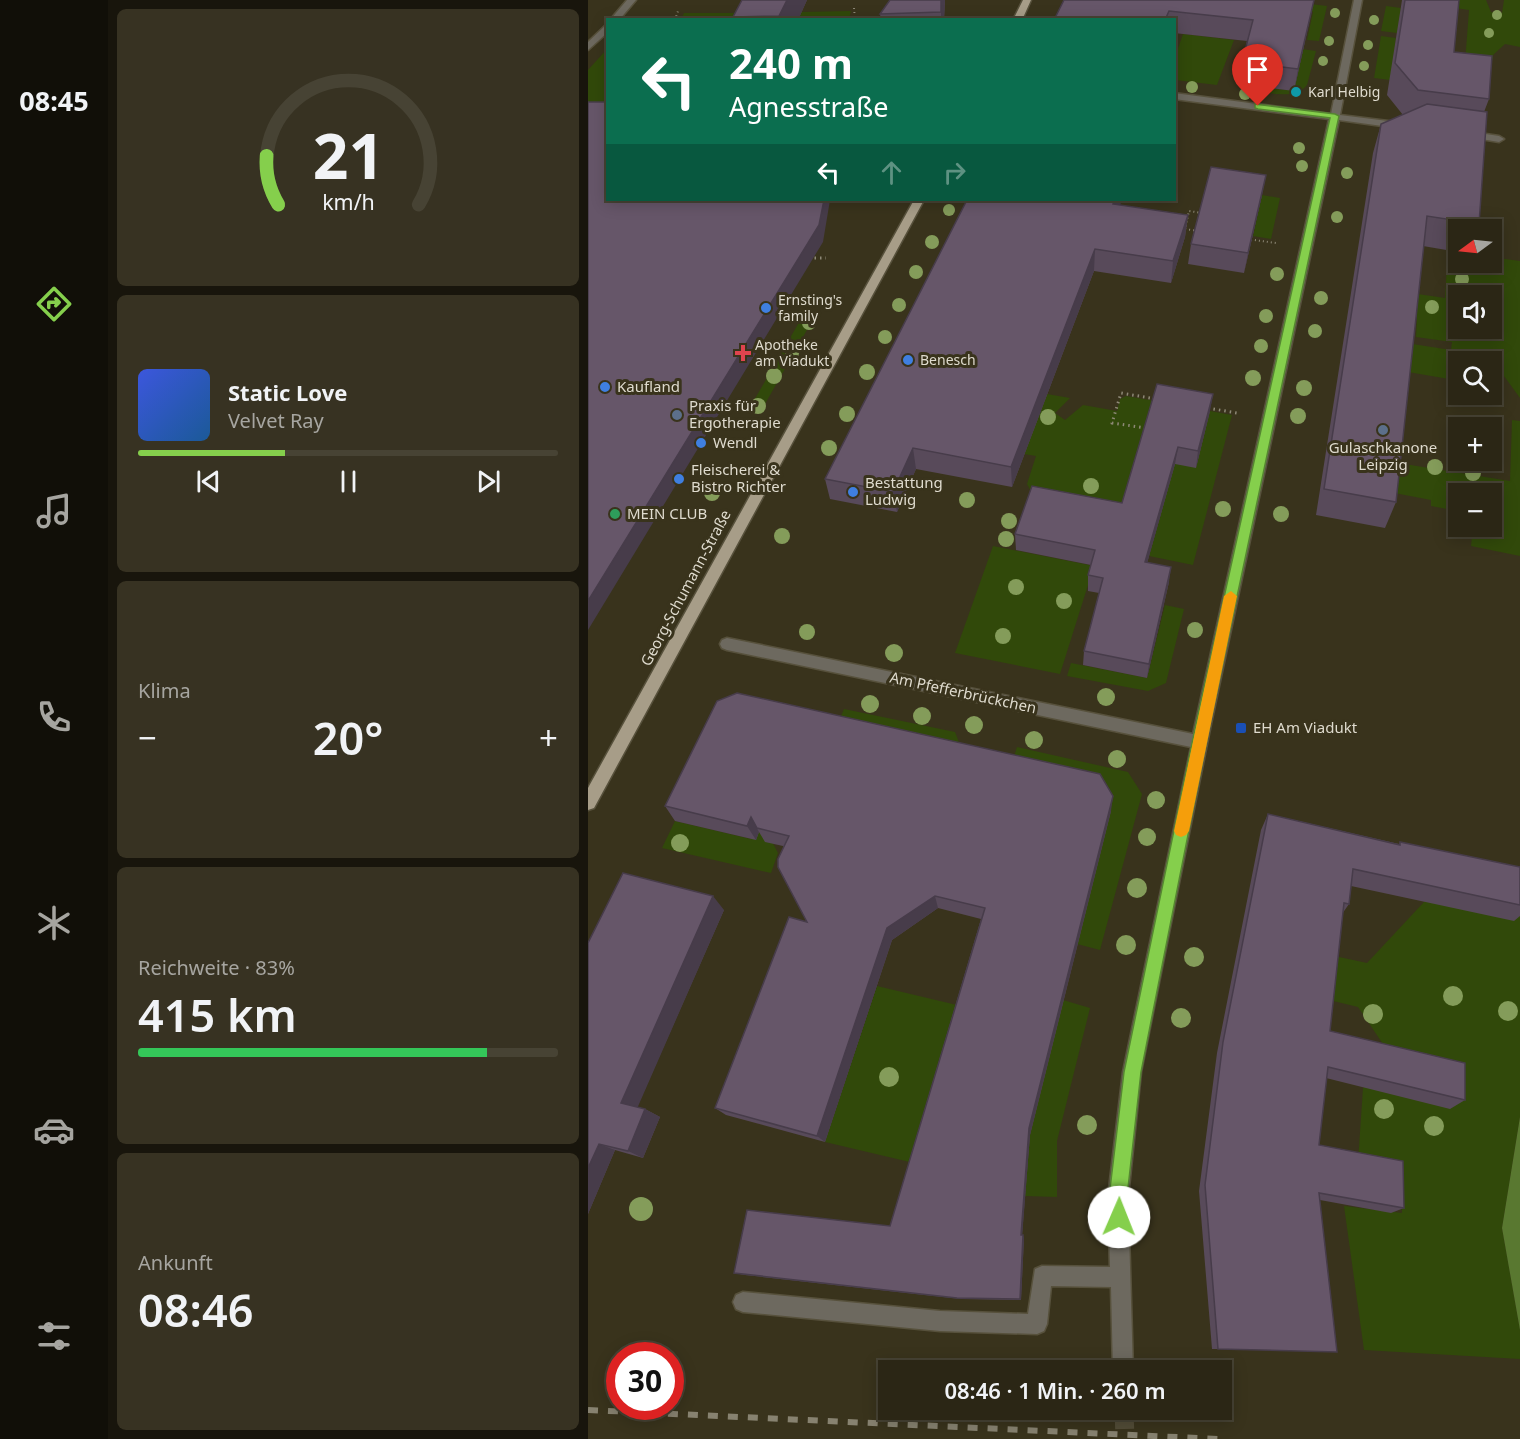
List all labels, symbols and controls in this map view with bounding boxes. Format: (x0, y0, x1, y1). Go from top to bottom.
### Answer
text: 240 m (729, 34, 853, 91)
icon: left (630, 42, 708, 120)
pin (1232, 44, 1283, 106)
icon: arrive (1241, 53, 1274, 86)
text: 08:45 (19, 82, 89, 119)
place label: Karl Helbig (1308, 82, 1380, 101)
marker: Karl Helbig (1289, 85, 1303, 99)
text: Agnesstraße (729, 88, 888, 125)
text: 21 (312, 112, 384, 197)
icon: left (812, 156, 845, 189)
icon: ahead (875, 156, 908, 189)
icon: right (938, 156, 971, 189)
text: km/h (322, 187, 374, 216)
north arrow (1448, 219, 1502, 273)
map controls (1448, 219, 1502, 537)
icon: directions (33, 283, 75, 325)
button: sound (1448, 285, 1502, 339)
place label: Ernsting's family (778, 290, 843, 325)
marker: Ernsting's family (759, 301, 773, 315)
place label: Apotheke am Viadukt (755, 335, 829, 370)
marker: Apotheke am Viadukt (736, 346, 750, 360)
place label: Benesch (920, 350, 976, 369)
button: search (1448, 351, 1502, 405)
marker: Benesch (901, 353, 915, 367)
place label: Kaufland (617, 376, 680, 396)
text: Static Love (228, 377, 347, 407)
marker: Kaufland (598, 380, 612, 394)
place label: Praxis für Ergotherapie (689, 395, 781, 432)
text: Velvet Ray (228, 407, 324, 434)
marker: Praxis für Ergotherapie (670, 408, 684, 422)
button: + (1448, 417, 1502, 471)
marker: Gulaschkanone Leipzig (1376, 423, 1390, 437)
place label: Wendl (713, 432, 757, 452)
marker: Wendl (694, 436, 708, 450)
place label: Gulaschkanone Leipzig (1329, 437, 1437, 474)
place label: Fleischerei & Bistro Richter (691, 459, 786, 496)
icon: previous (192, 465, 225, 498)
icon: pause (332, 465, 365, 498)
icon: next (472, 465, 505, 498)
marker: Fleischerei & Bistro Richter (672, 472, 686, 486)
place label: Bestattung Ludwig (865, 472, 943, 509)
button: − (1448, 483, 1502, 537)
marker: Bestattung Ludwig (846, 485, 860, 499)
icon: music (33, 490, 75, 532)
place label: MEIN CLUB (627, 503, 707, 523)
street label: Georg-Schumann-Straße (635, 506, 735, 669)
marker: MEIN CLUB (608, 507, 622, 521)
street label: Am Pfefferbrückchen (888, 667, 1038, 717)
text: Klima (138, 677, 191, 704)
icon: phone (33, 696, 75, 738)
text: 20° (313, 707, 383, 768)
text: − (138, 715, 157, 760)
text: + (539, 715, 558, 760)
place label: EH Am Viadukt (1253, 717, 1358, 737)
marker: EH Am Viadukt (1234, 721, 1248, 735)
icon: climate (33, 902, 75, 944)
text: Reichweite · 83% (138, 954, 295, 981)
text: 415 km (138, 984, 297, 1045)
icon: car (33, 1109, 75, 1151)
position arrow (1087, 1185, 1151, 1249)
text: Ankunft (138, 1249, 213, 1276)
text: 08:46 (138, 1279, 253, 1340)
icon: filters (33, 1315, 75, 1357)
speed limit sign: 30 (606, 1342, 684, 1420)
text: 08:46 · 1 Min. · 260 m (944, 1375, 1166, 1405)

